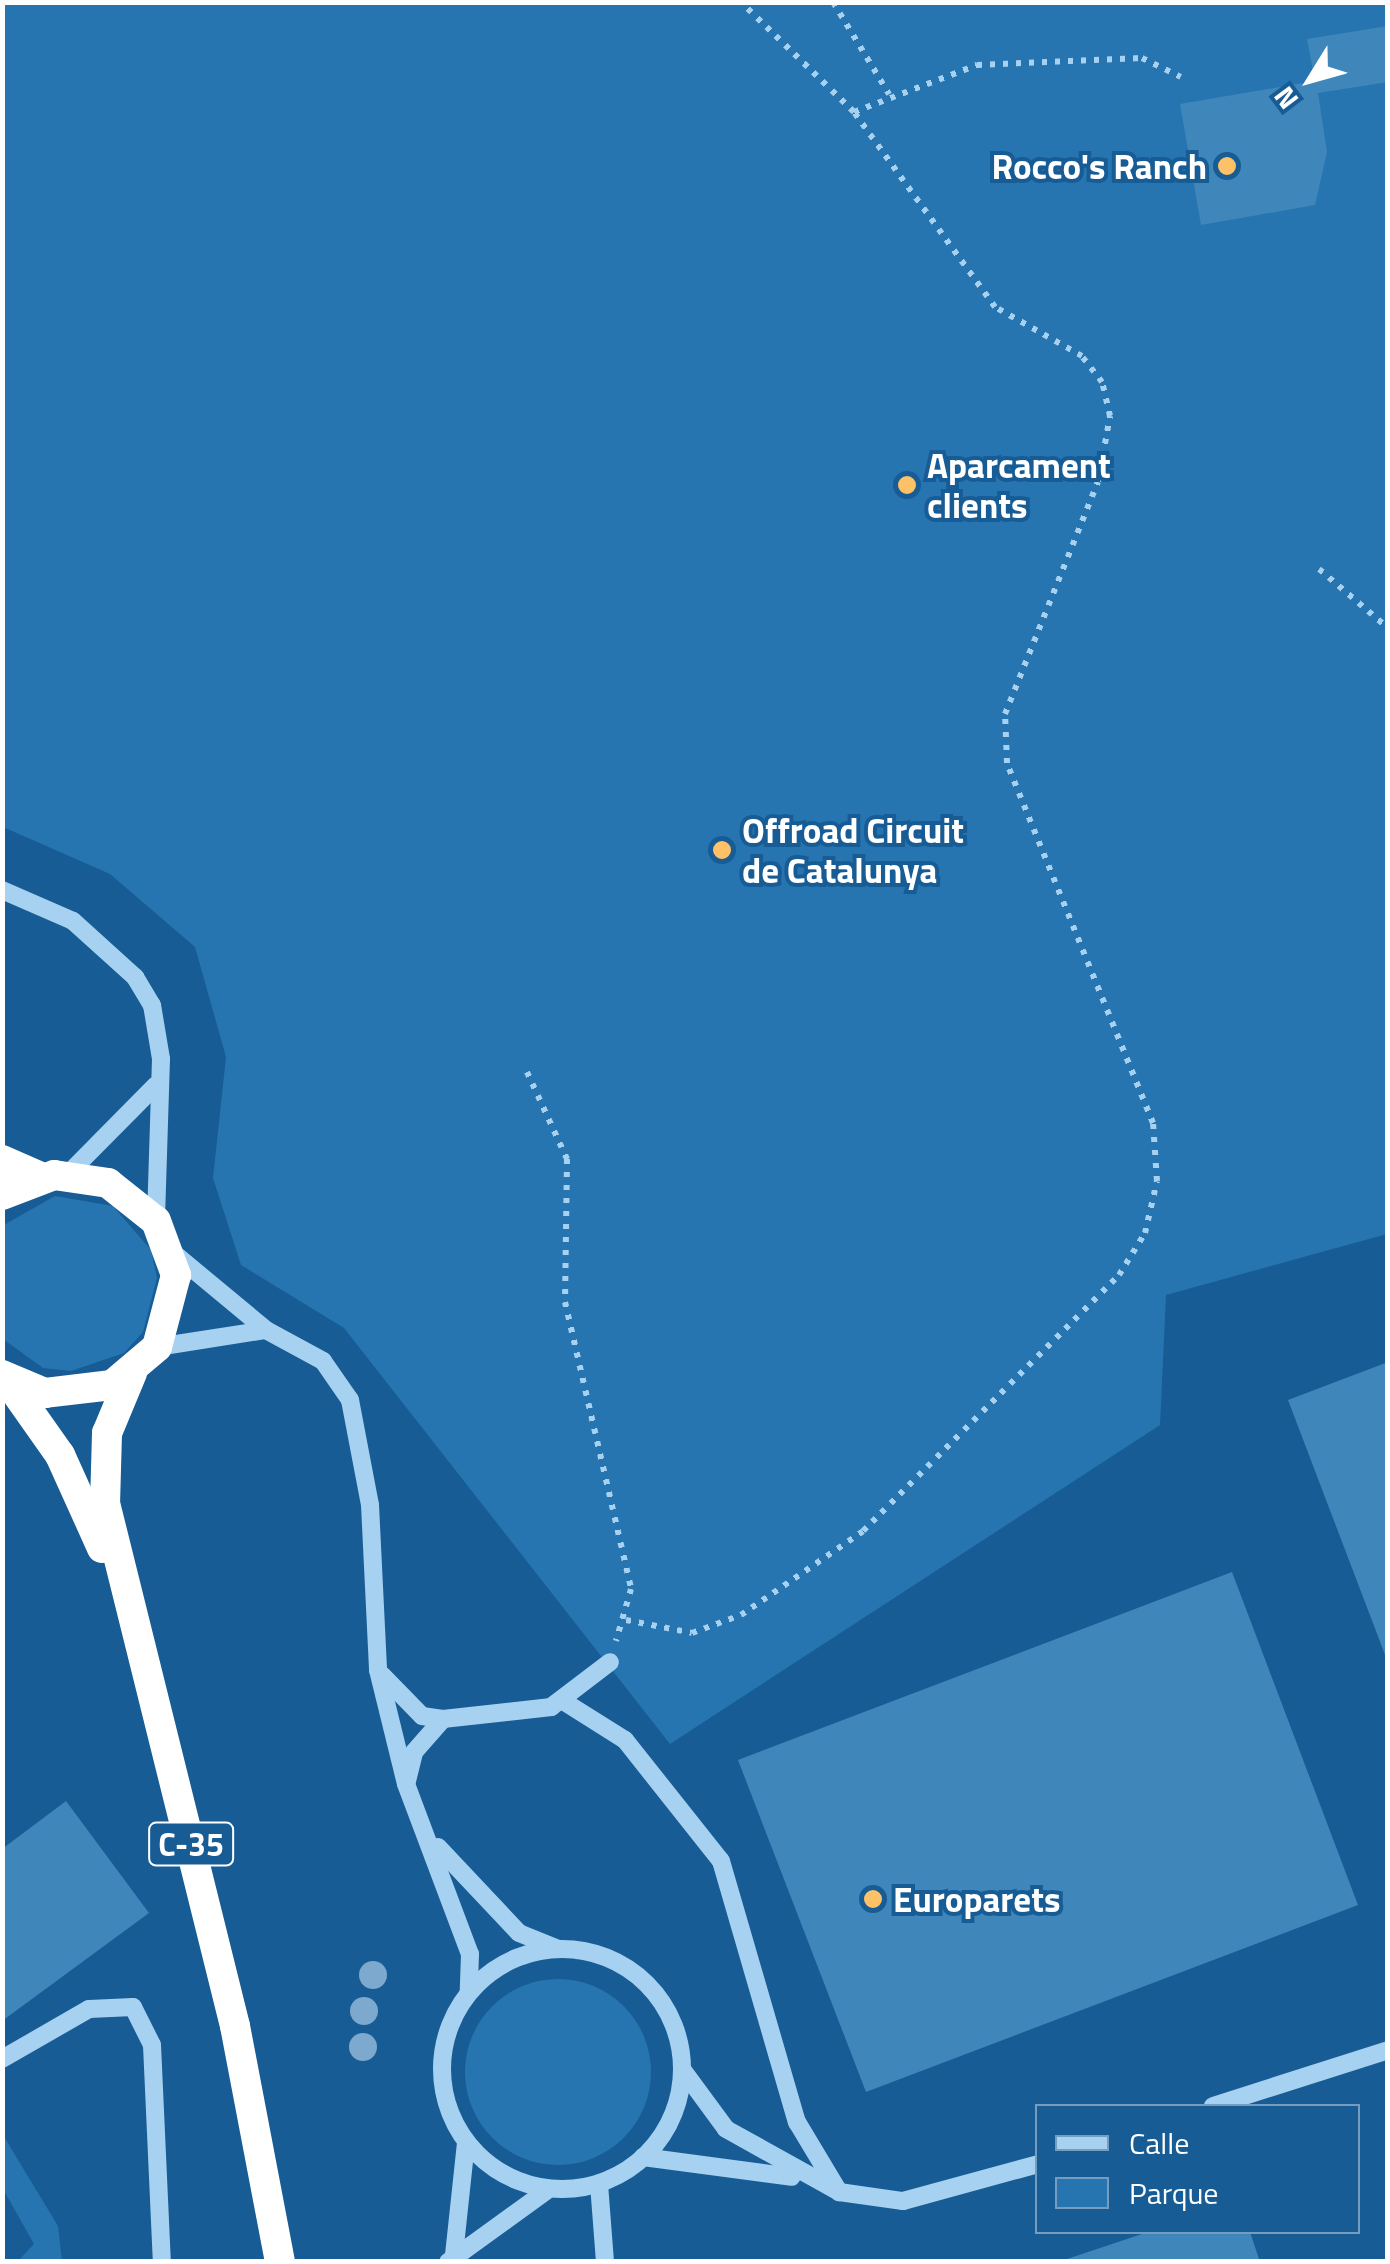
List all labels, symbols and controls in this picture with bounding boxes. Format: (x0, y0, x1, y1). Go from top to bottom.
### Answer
north arrow (1260, 30, 1360, 130)
text: N (1263, 78, 1309, 119)
place label: Rocco's Ranch (991, 145, 1207, 187)
marker: Rocco's Ranch (1216, 155, 1238, 177)
place label: Aparcament clients (927, 444, 1111, 526)
marker: Aparcament clients (896, 474, 918, 496)
place label: Offroad Circuit de Catalunya (742, 809, 964, 891)
marker: Offroad Circuit de Catalunya (711, 839, 733, 861)
road number: C-35 (146, 1817, 236, 1871)
place label: Europarets (893, 1878, 1060, 1920)
marker: Europarets (862, 1888, 884, 1910)
legend (1035, 2104, 1360, 2234)
text: Calle (1129, 2120, 1189, 2166)
text: Parque (1129, 2170, 1219, 2216)

